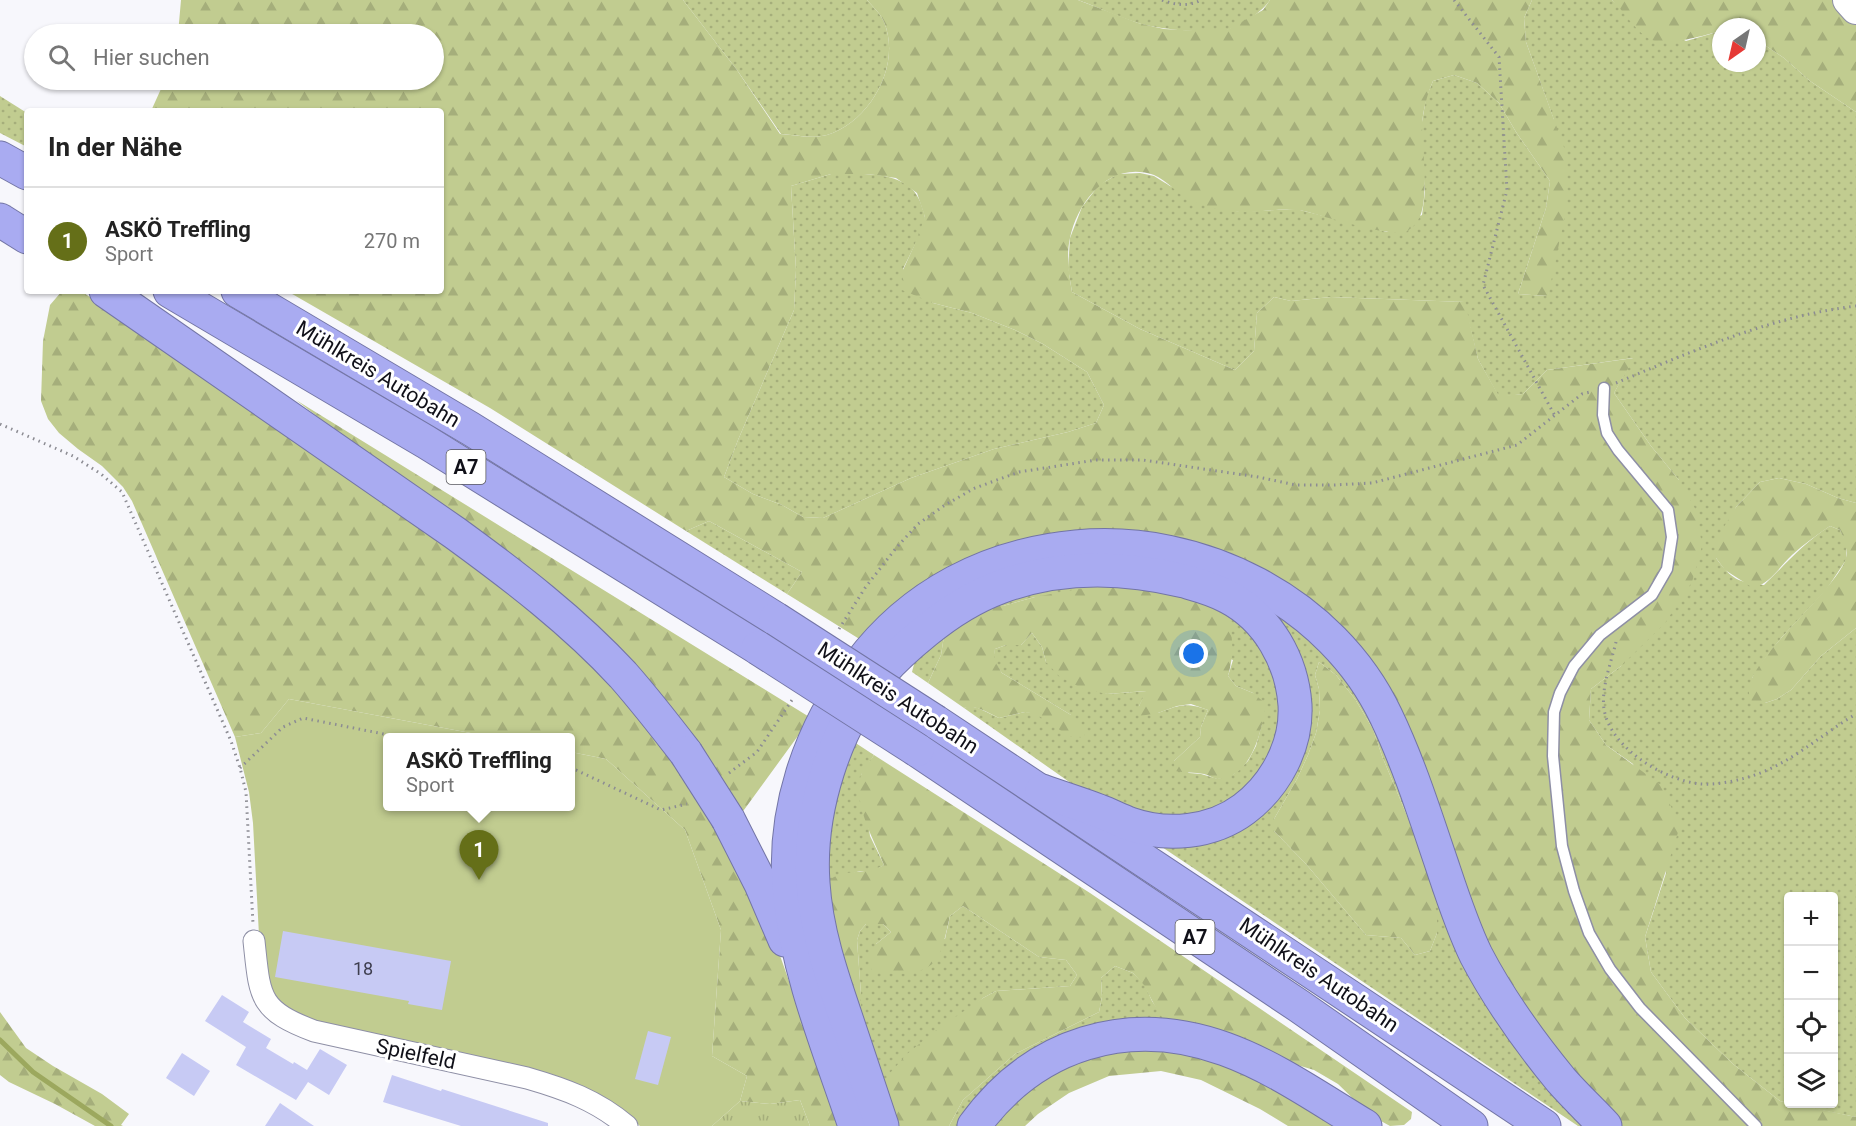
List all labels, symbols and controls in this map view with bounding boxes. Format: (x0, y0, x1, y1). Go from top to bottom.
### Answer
north arrow (1712, 18, 1766, 72)
search box (24, 24, 444, 90)
icon: search (45, 41, 78, 74)
text: Hier suchen (93, 45, 210, 70)
text: In der Nähe (48, 132, 182, 162)
text: ASKÖ Treffling (105, 217, 251, 242)
text: 1 (62, 229, 73, 253)
text: 270 m (364, 229, 420, 253)
text: Sport (105, 242, 153, 266)
street label: Mühlkreis Autobahn (292, 316, 464, 432)
road number: A7 (446, 450, 486, 484)
street label: Mühlkreis Autobahn (813, 637, 983, 759)
your location (1179, 639, 1208, 668)
popup (383, 733, 575, 811)
text: ASKÖ Treffling (406, 748, 552, 773)
text: Sport (406, 773, 454, 797)
pin: 1 (460, 830, 498, 880)
map controls (1784, 892, 1838, 1108)
button: + (1784, 892, 1838, 946)
street label: Mühlkreis Autobahn (1235, 913, 1403, 1037)
road number: A7 (1176, 920, 1214, 954)
button: − (1784, 946, 1838, 1000)
house number: 18 (353, 958, 373, 979)
button: locate (1784, 1000, 1838, 1054)
street label: Spielfeld (374, 1034, 458, 1074)
button: layers (1784, 1054, 1838, 1108)

